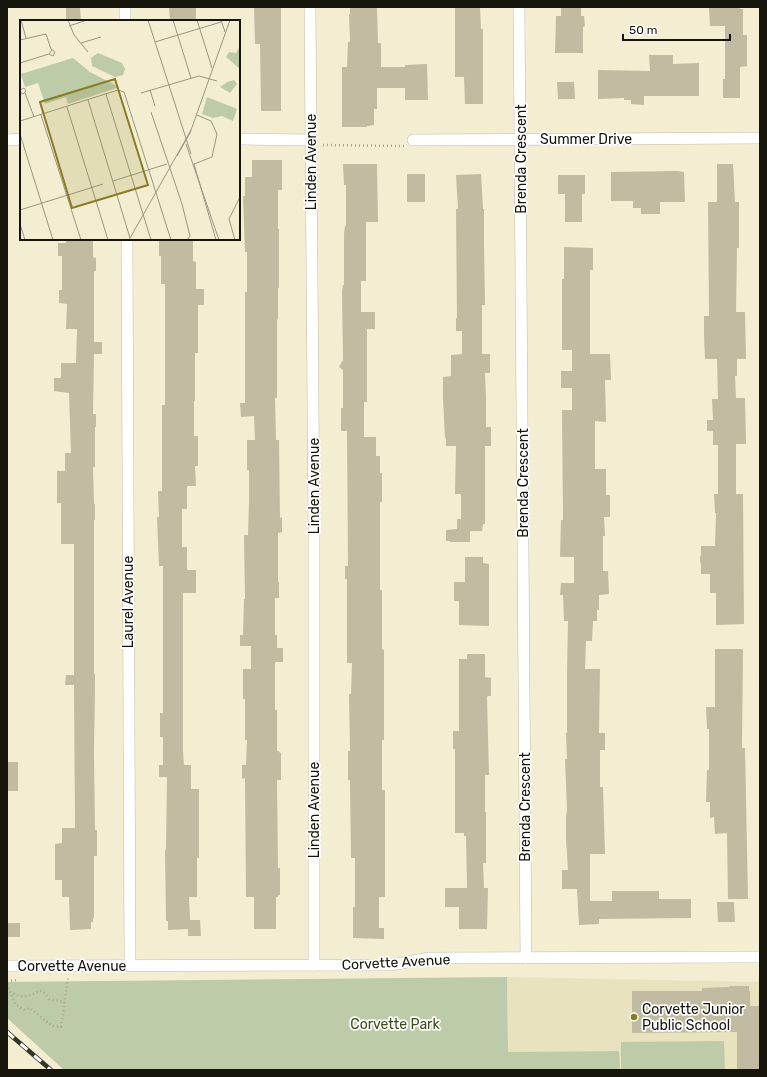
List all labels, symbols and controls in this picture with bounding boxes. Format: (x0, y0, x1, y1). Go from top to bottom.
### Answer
scale bar (623, 16, 730, 42)
inset map (20, 20, 240, 240)
text: 50 m (629, 23, 657, 37)
street label: Brenda Crescent (513, 104, 530, 214)
street label: Linden Avenue (303, 114, 320, 210)
street label: Summer Drive (540, 131, 632, 148)
street label: Brenda Crescent (515, 428, 532, 538)
street label: Linden Avenue (306, 438, 323, 534)
street label: Laurel Avenue (120, 556, 137, 648)
street label: Brenda Crescent (517, 752, 534, 862)
street label: Linden Avenue (306, 762, 323, 858)
street label: Corvette Avenue (341, 951, 451, 974)
street label: Corvette Avenue (18, 958, 127, 975)
place label: Corvette Junior Public School (642, 1001, 745, 1034)
marker: Corvette Junior Public School (629, 1012, 639, 1022)
park label: Corvette Park (350, 1016, 440, 1033)

